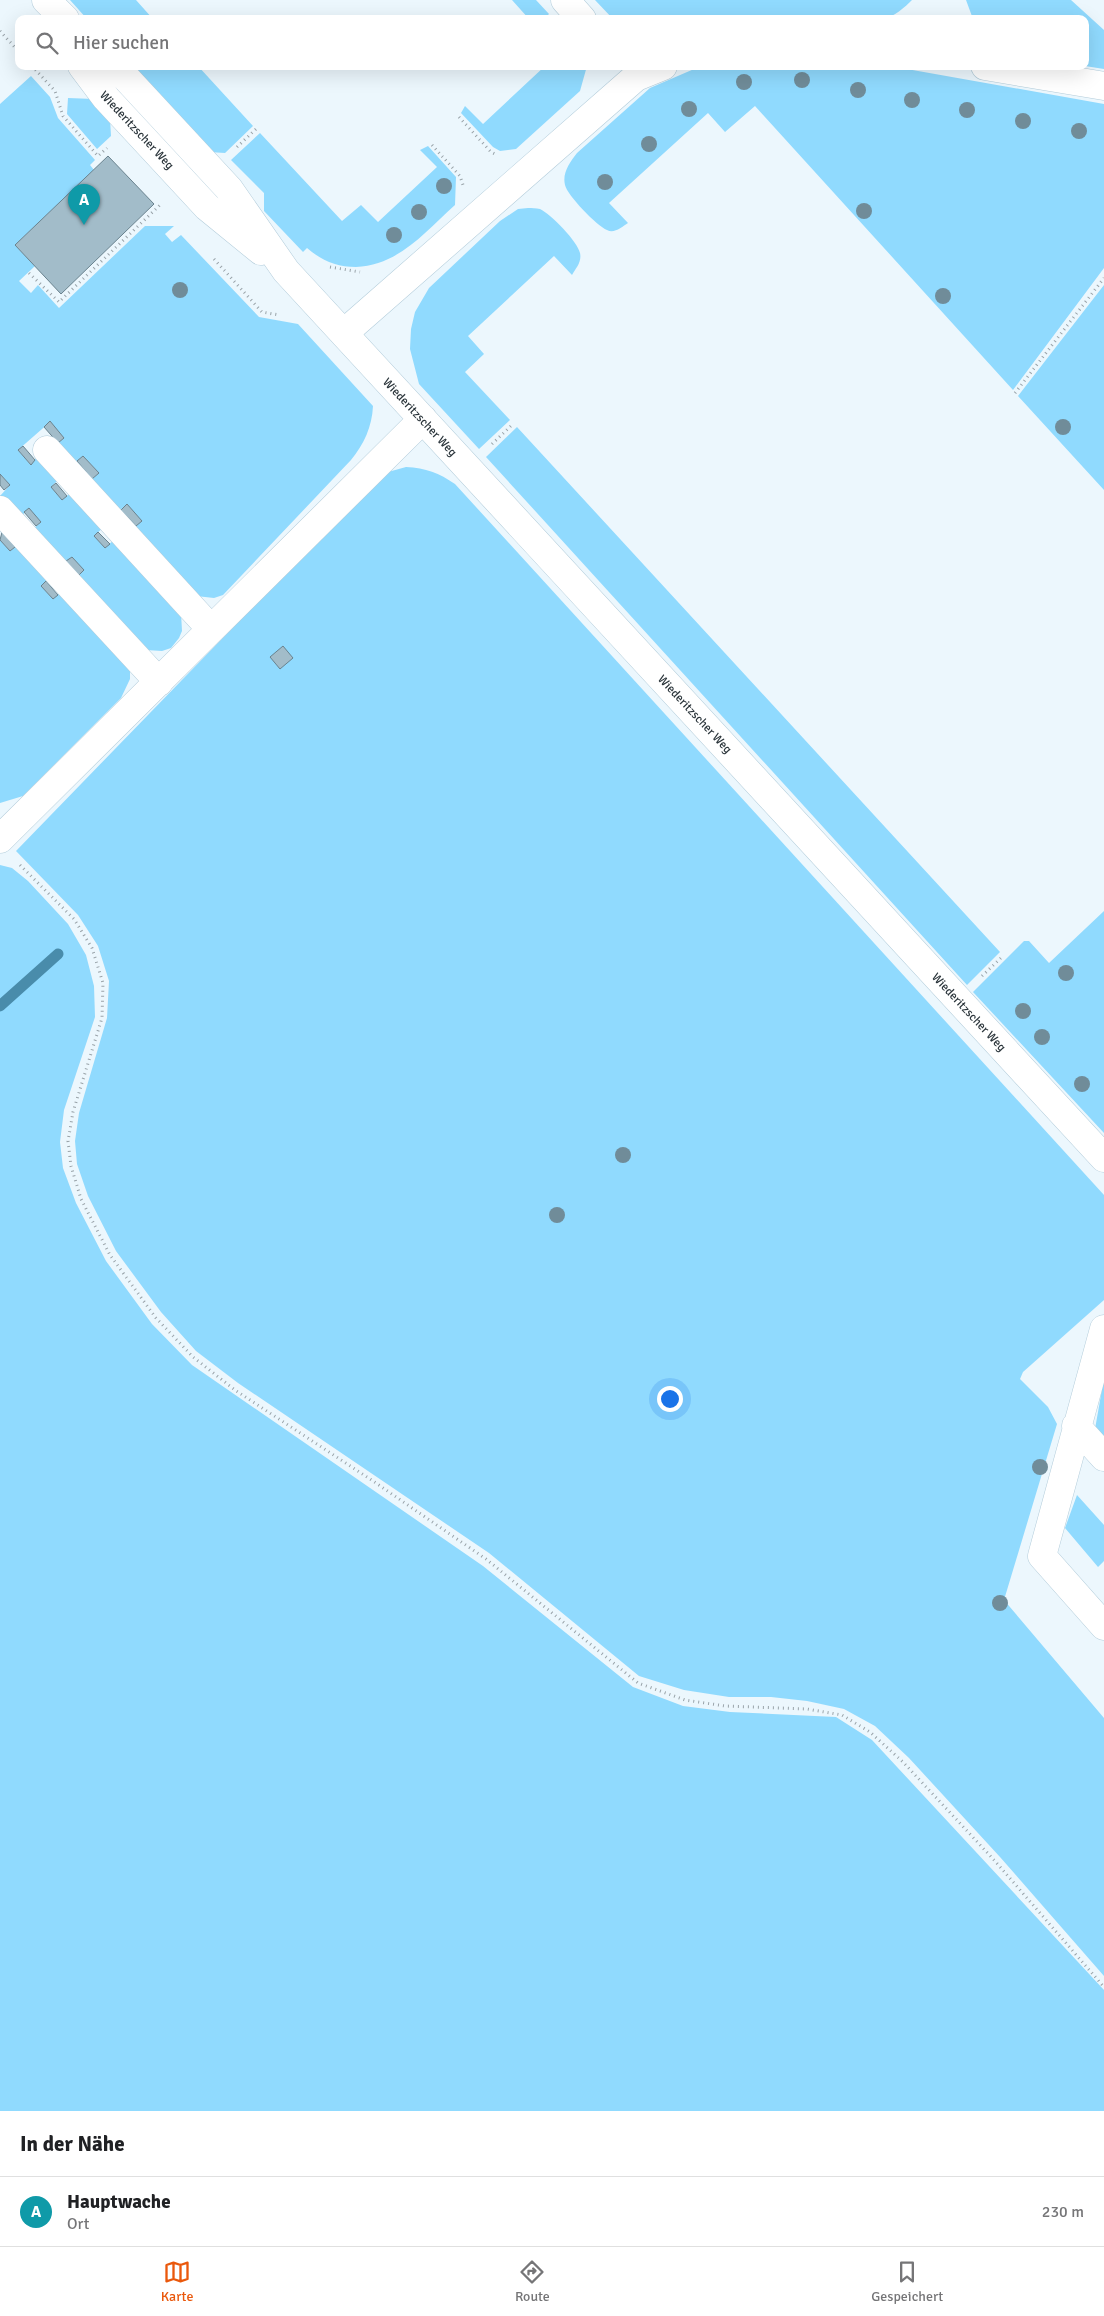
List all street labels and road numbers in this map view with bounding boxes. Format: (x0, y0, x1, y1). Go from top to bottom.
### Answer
street label: Wiederitzscher Weg (96, 88, 177, 173)
street label: Wiederitzscher Weg (379, 375, 460, 460)
street label: Wiederitzscher Weg (654, 672, 735, 757)
street label: Wiederitzscher Weg (928, 970, 1009, 1055)

